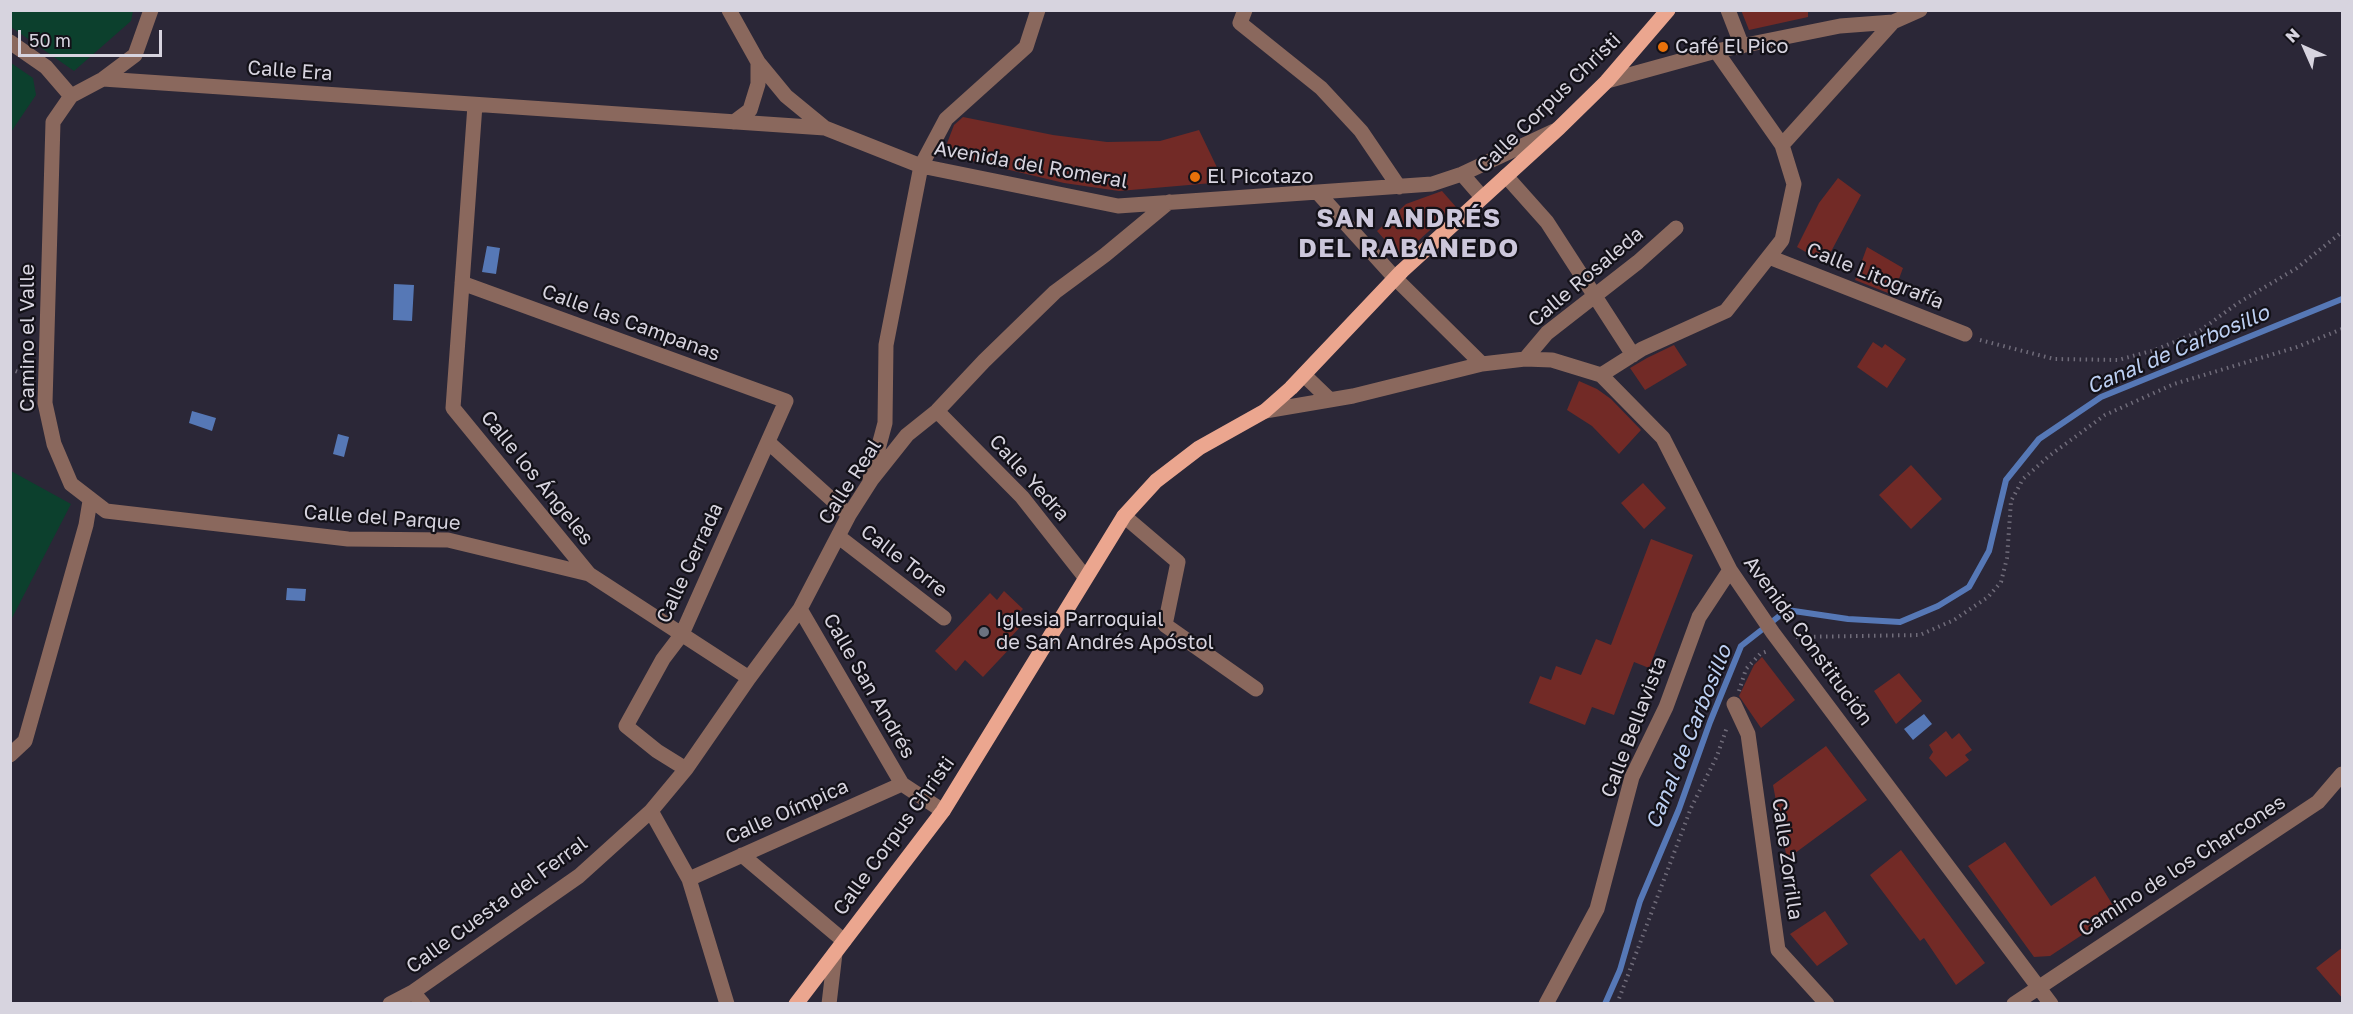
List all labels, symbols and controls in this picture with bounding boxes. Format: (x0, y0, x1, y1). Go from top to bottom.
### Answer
scale bar (21, 18, 165, 56)
north arrow (2275, 18, 2335, 78)
text: N (2281, 24, 2304, 47)
street label: Calle Corpus Christi (1472, 28, 1626, 178)
text: 50 m (29, 29, 71, 51)
place label: Café El Pico (1675, 35, 1789, 59)
marker: Café El Pico (1656, 40, 1670, 54)
street label: Calle Era (247, 56, 333, 86)
street label: Avenida del Romeral (932, 136, 1130, 194)
place label: El Picotazo (1207, 165, 1313, 189)
marker: El Picotazo (1188, 170, 1202, 184)
district label: SAN ANDRÉS DEL RABANEDO (1298, 203, 1520, 264)
street label: Calle Rosaleda (1524, 222, 1648, 332)
street label: Calle Litografía (1803, 238, 1947, 314)
street label: Camino el Valle (16, 264, 40, 412)
street label: Calle las Campanas (539, 280, 723, 366)
water label: Canal de Carbosillo (2083, 300, 2273, 400)
street label: Calle los Ángeles (475, 406, 599, 550)
street label: Calle Yedra (984, 430, 1074, 526)
street label: Calle Real (814, 435, 886, 529)
street label: Calle Cerrada (652, 499, 728, 627)
street label: Calle del Parque (303, 501, 461, 535)
street label: Calle Torre (856, 520, 952, 602)
street label: Avenida Constitución (1739, 552, 1877, 730)
place label: Iglesia Parroquial de San Andrés Apóstol (996, 608, 1214, 655)
street label: Calle San Andrés (818, 609, 920, 763)
marker: Iglesia Parroquial de San Andrés Apóstol (977, 625, 991, 639)
water label: Canal de Carbosillo (1641, 642, 1737, 832)
street label: Calle Bellavista (1596, 653, 1672, 801)
street label: Calle Corpus Christi (828, 752, 960, 920)
street label: Calle Oímpica (722, 774, 852, 850)
street label: Camino de los Charcones (2074, 790, 2290, 942)
street label: Calle Zorrilla (1767, 797, 1807, 921)
street label: Calle Cuesta del Ferral (402, 831, 592, 979)

